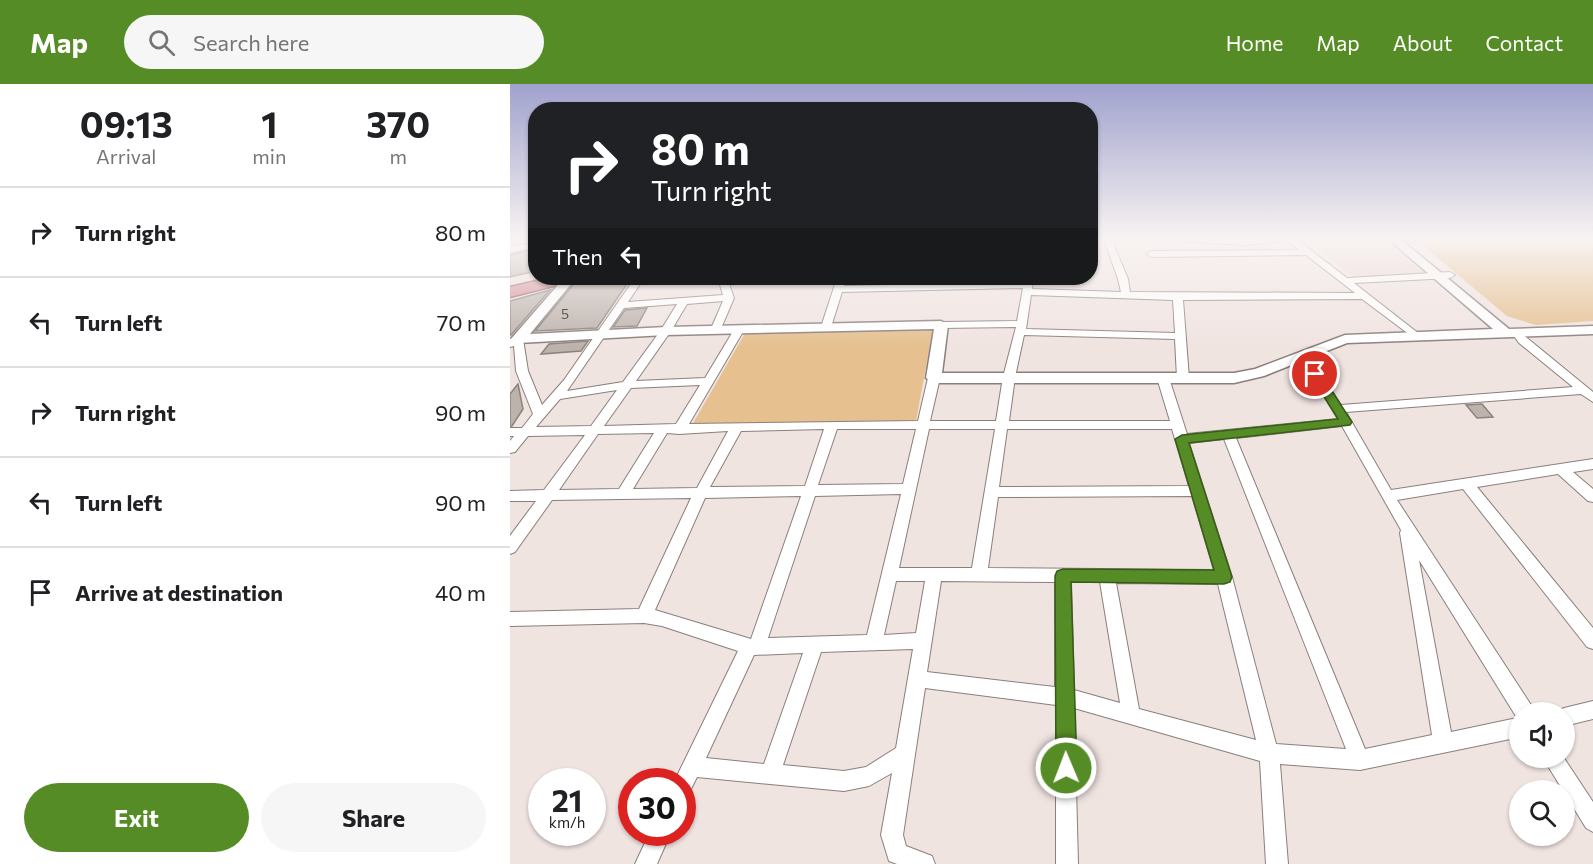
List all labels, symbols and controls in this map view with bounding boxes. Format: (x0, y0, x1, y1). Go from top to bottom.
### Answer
search box (124, 15, 544, 69)
text: Map (30, 25, 88, 59)
icon: search (145, 26, 178, 59)
text: Search here (193, 29, 309, 56)
text: Home (1226, 30, 1283, 55)
text: Map (1316, 30, 1360, 55)
text: About (1393, 30, 1452, 55)
text: Contact (1485, 30, 1563, 55)
text: 09:13 (80, 101, 173, 145)
text: 1 (261, 101, 278, 145)
text: 370 (366, 101, 430, 145)
text: 80 m (651, 122, 750, 174)
icon: right (552, 126, 630, 204)
text: Arrival (96, 144, 156, 168)
text: min (252, 144, 286, 168)
text: m (389, 144, 407, 168)
text: Turn right (651, 174, 771, 207)
icon: right (24, 216, 57, 249)
text: Turn right (75, 219, 176, 246)
text: 80 m (435, 219, 486, 246)
icon: left (615, 240, 648, 273)
text: Then (552, 243, 603, 270)
house number: 5 (561, 305, 569, 322)
icon: left (24, 306, 57, 339)
text: Turn left (75, 309, 162, 336)
text: 70 m (437, 309, 486, 336)
pin (1289, 348, 1340, 399)
icon: arrive (1298, 357, 1331, 390)
icon: right (24, 396, 57, 429)
text: Turn right (75, 399, 176, 426)
text: 90 m (435, 399, 486, 426)
icon: left (24, 486, 57, 519)
text: Turn left (75, 489, 162, 516)
text: 90 m (435, 489, 486, 516)
icon: arrive (24, 576, 57, 609)
text: Arrive at destination (75, 579, 283, 606)
text: 40 m (435, 579, 486, 606)
map controls (1509, 702, 1575, 846)
button: sound (1509, 702, 1575, 768)
position arrow (1034, 736, 1098, 800)
speed limit sign: 30 (618, 768, 696, 846)
button: search (1509, 780, 1575, 846)
text: 21 (552, 781, 582, 818)
button: Exit (24, 783, 249, 852)
button: Share (261, 783, 486, 852)
text: km/h (549, 813, 585, 831)

